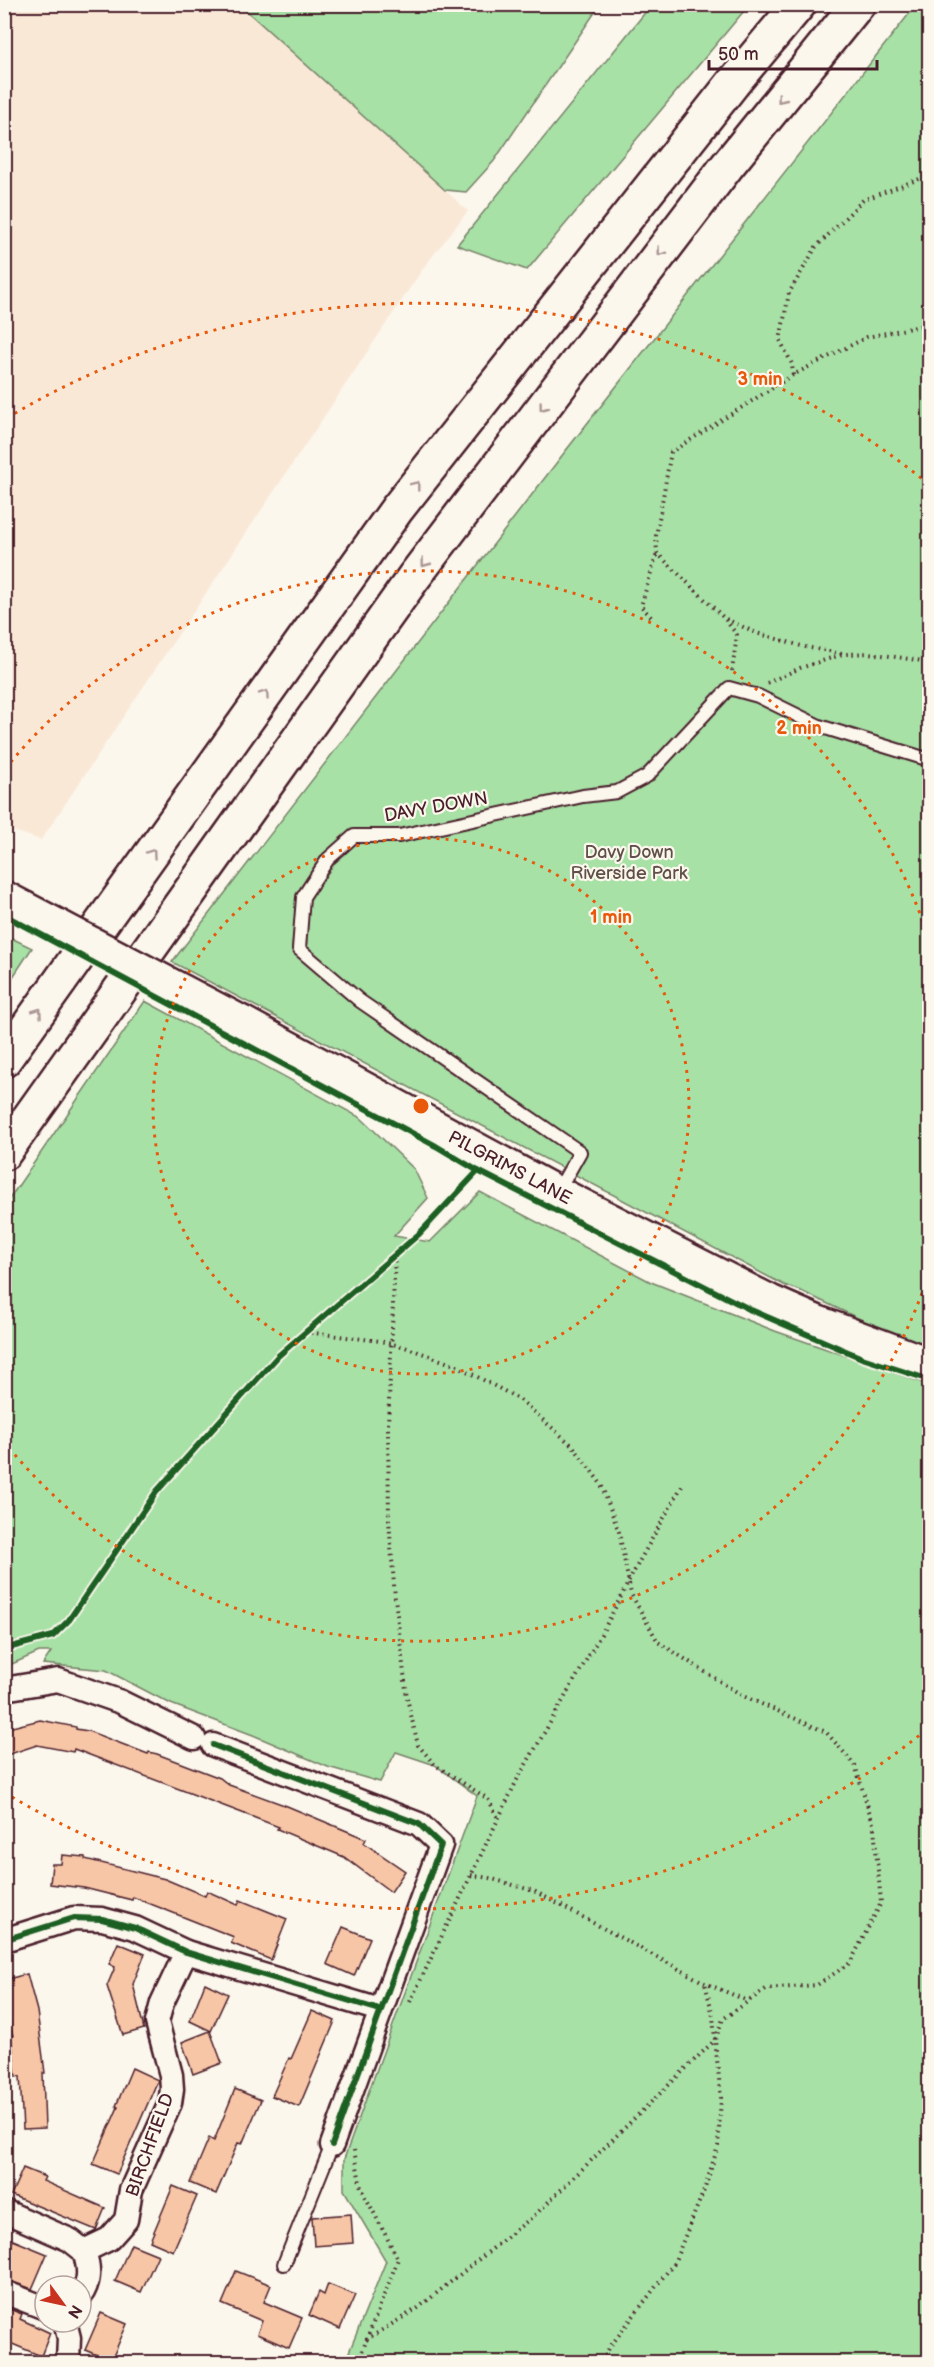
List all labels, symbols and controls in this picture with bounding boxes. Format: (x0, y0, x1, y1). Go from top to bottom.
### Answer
scale bar (709, 33, 877, 71)
text: 50 m (718, 44, 759, 65)
one-way arrow (778, 92, 789, 103)
one-way arrow (658, 246, 669, 257)
text: 3 min (737, 369, 783, 390)
one-way arrow (540, 401, 551, 412)
one-way arrow (408, 481, 419, 492)
one-way arrow (422, 556, 433, 567)
one-way arrow (258, 690, 269, 701)
text: 2 min (776, 718, 822, 739)
street label: DAVY DOWN (383, 788, 489, 826)
park label: Davy Down Riverside Park (570, 842, 688, 884)
one-way arrow (145, 849, 156, 860)
text: 1 min (590, 907, 632, 928)
one-way arrow (31, 1007, 42, 1018)
centre of rings (411, 1096, 431, 1116)
street label: PILGRIMS LANE (445, 1127, 575, 1209)
street label: BIRCHFIELD (122, 2091, 178, 2199)
north arrow (33, 2274, 93, 2334)
text: N (63, 2301, 86, 2322)

